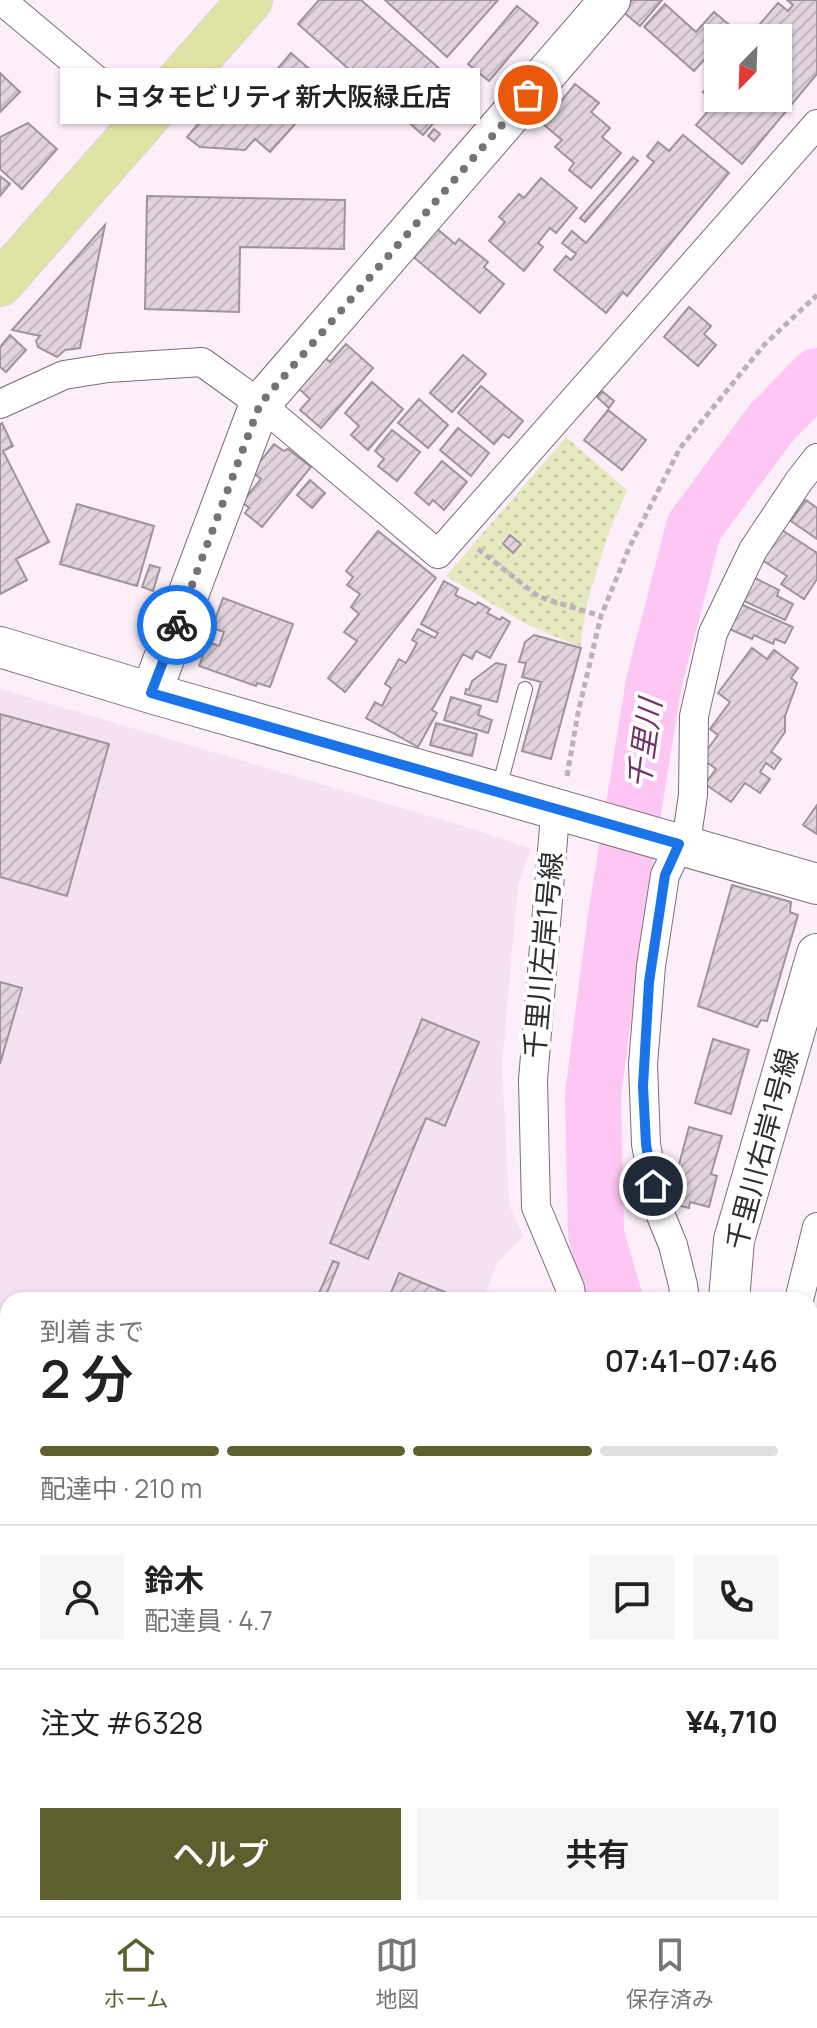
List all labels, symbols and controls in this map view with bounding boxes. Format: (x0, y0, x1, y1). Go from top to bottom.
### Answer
north arrow (704, 24, 792, 112)
map controls (704, 24, 792, 112)
pin (494, 61, 562, 129)
callout: トヨタモビリティ新大阪緑丘店 (60, 67, 480, 123)
icon: bag (506, 73, 550, 117)
text: トヨタモビリティ新大阪緑丘店 (89, 78, 451, 114)
courier (137, 585, 217, 665)
icon: bike (155, 603, 199, 647)
water label: 千里川 (617, 693, 670, 791)
street label: 千里川左岸1号線 (514, 850, 570, 1060)
street label: 千里川右岸1号線 (716, 1044, 806, 1254)
pin (619, 1152, 687, 1220)
icon: home (631, 1164, 675, 1208)
text: 到着まで (40, 1313, 144, 1349)
text: 07:41–07:46 (605, 1340, 778, 1381)
text: 2 分 (40, 1343, 133, 1414)
text: 配達中 · 210 m (40, 1470, 202, 1506)
button: person (40, 1555, 124, 1639)
button: chat (590, 1555, 674, 1639)
button: phone (694, 1555, 778, 1639)
text: 鈴木 (144, 1559, 204, 1600)
text: 配達員 · 4.7 (144, 1602, 273, 1638)
text: ¥4,710 (686, 1701, 778, 1742)
text: 注文 #6328 (40, 1702, 203, 1743)
button: ヘルプ (40, 1808, 401, 1900)
button: 共有 (417, 1808, 778, 1900)
tab: ホーム (103, 1933, 169, 2014)
tab: 地図 (375, 1933, 419, 2014)
tab: 保存済み (626, 1933, 714, 2014)

